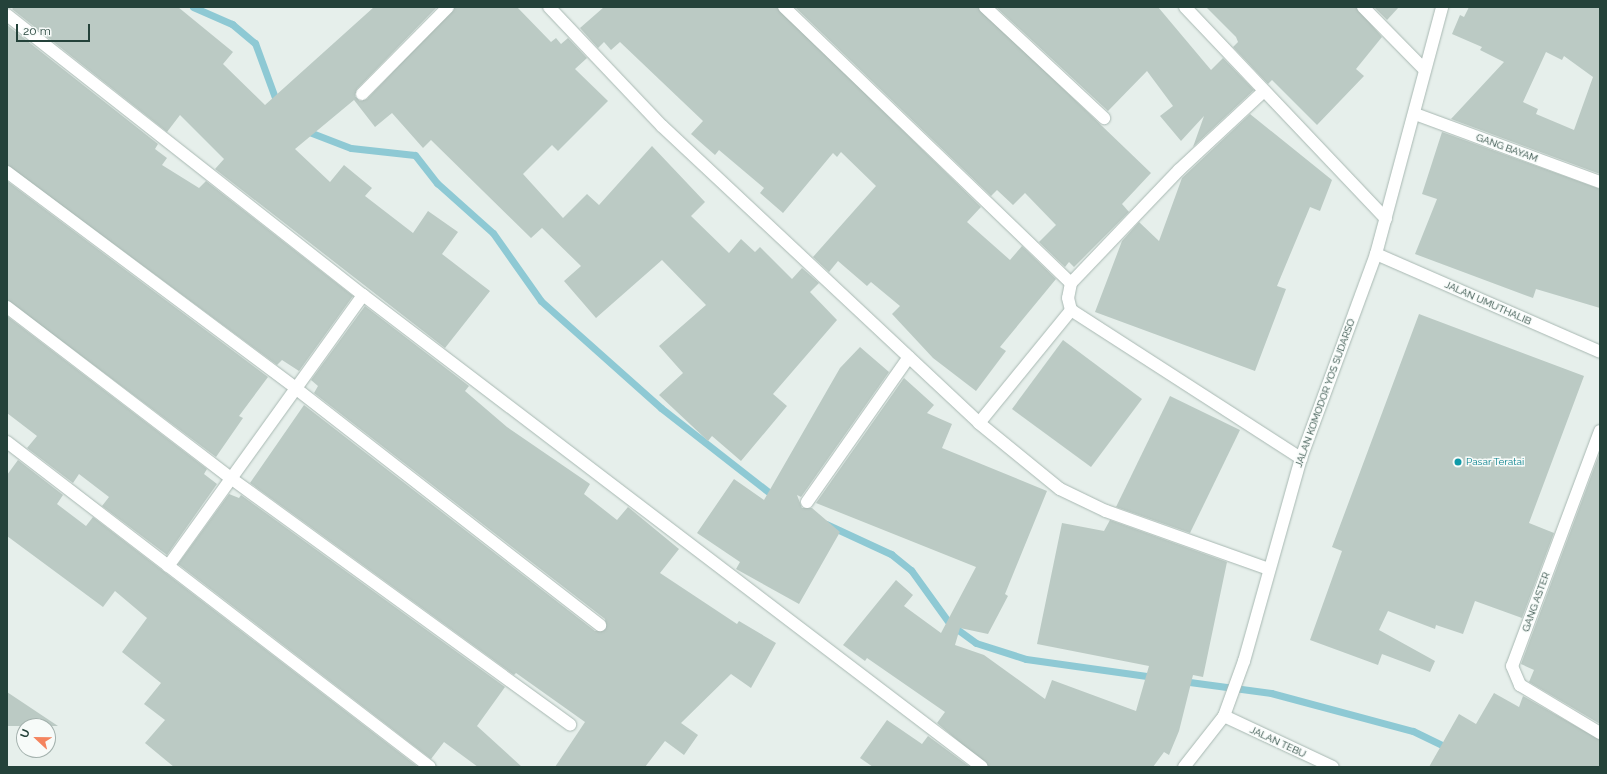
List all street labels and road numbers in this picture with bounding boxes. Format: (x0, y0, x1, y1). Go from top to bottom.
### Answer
street label: GANG BAYAM (1474, 131, 1540, 165)
street label: JALAN UMUTHALIB (1443, 279, 1533, 327)
street label: JALAN KOMODOR YOS SUDARSO (1292, 317, 1358, 469)
street label: GANG ASTER (1520, 570, 1552, 634)
street label: JALAN TEBU (1248, 724, 1308, 760)

